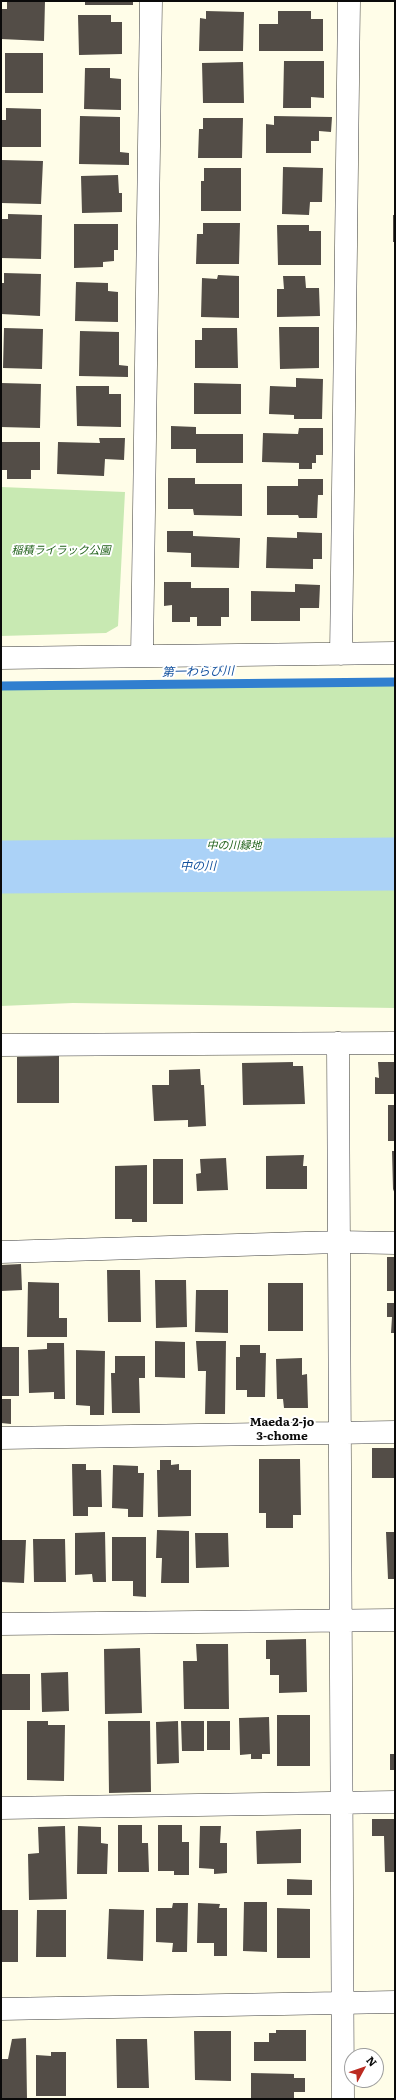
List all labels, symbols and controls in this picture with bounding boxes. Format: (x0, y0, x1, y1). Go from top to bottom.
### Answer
park label: 稲積ライラック公園 (12, 544, 110, 558)
water label: 第一わらび川 (162, 664, 234, 680)
park label: 中の川緑地 (207, 839, 261, 853)
water label: 中の川 (180, 859, 216, 873)
district label: Maeda 2-jo 3-chome (250, 1415, 314, 1443)
north arrow (344, 2048, 384, 2088)
text: N (363, 2052, 382, 2070)

